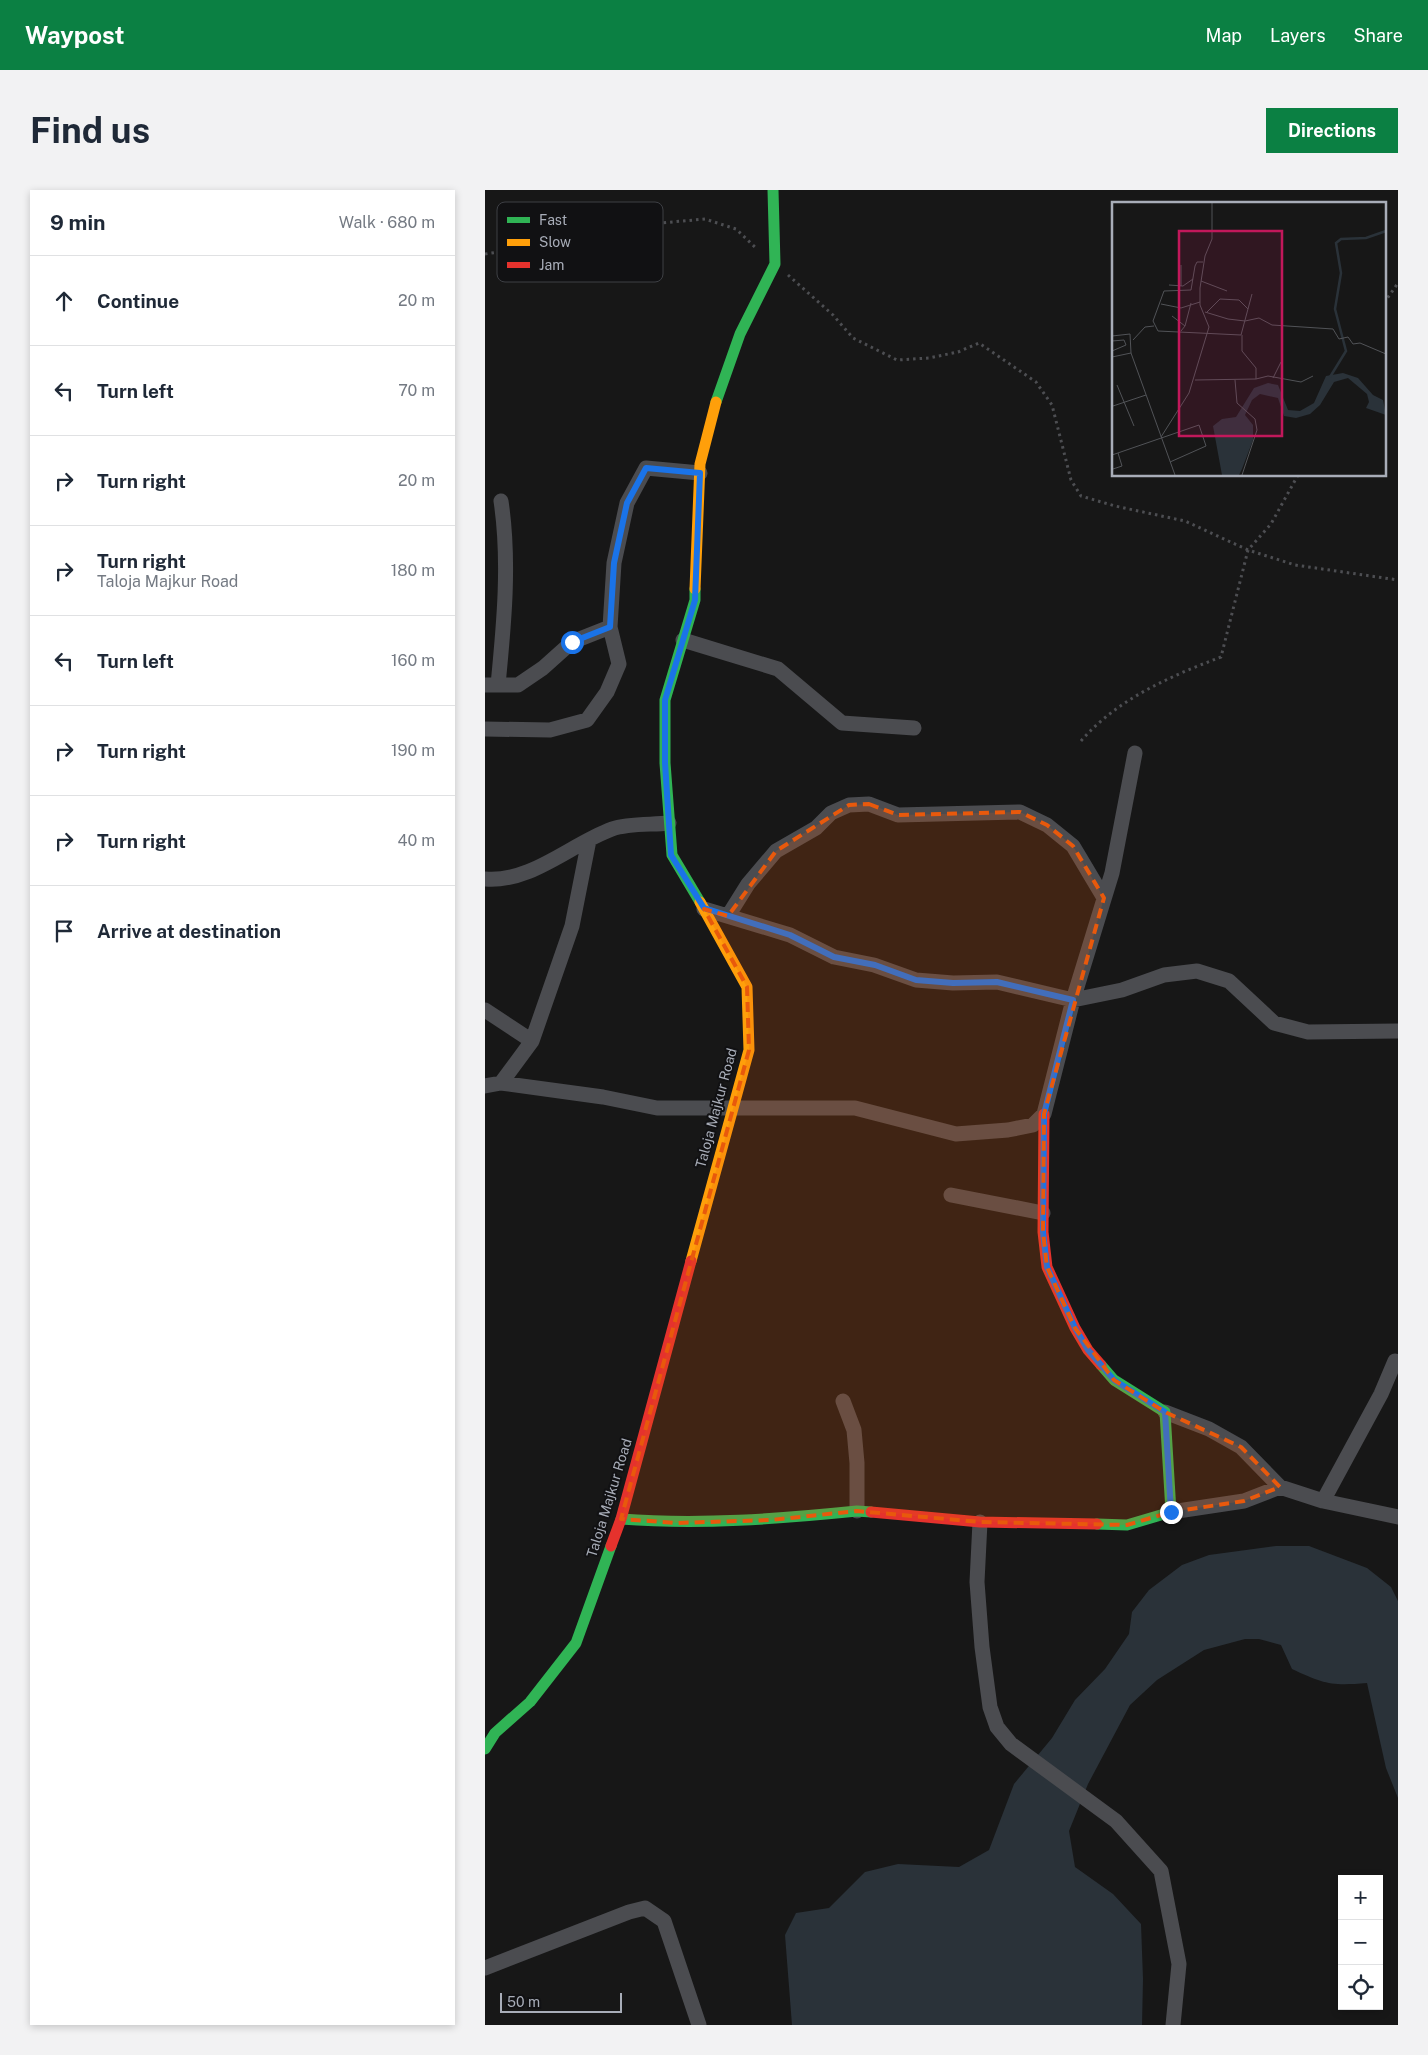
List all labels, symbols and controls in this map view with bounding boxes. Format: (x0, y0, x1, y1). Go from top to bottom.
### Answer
text: Waypost (25, 21, 125, 49)
text: Map (1206, 25, 1242, 46)
text: Layers (1270, 25, 1326, 46)
text: Share (1354, 25, 1403, 46)
button: Directions (1266, 108, 1398, 153)
text: Find us (30, 110, 150, 151)
legend (497, 202, 663, 282)
inset map (1112, 202, 1386, 476)
text: 9 min (50, 210, 106, 235)
text: Fast (539, 212, 567, 228)
text: Walk · 680 m (339, 213, 435, 232)
text: Slow (539, 234, 571, 250)
text: Jam (539, 257, 564, 273)
icon: ahead (50, 287, 78, 315)
text: Continue (97, 290, 179, 312)
text: 20 m (398, 291, 435, 310)
icon: left (50, 377, 78, 405)
text: Turn left (97, 380, 174, 402)
text: 70 m (398, 381, 435, 400)
icon: right (50, 467, 78, 495)
text: Turn right (97, 470, 186, 492)
text: 20 m (398, 471, 435, 490)
text: Turn right (97, 550, 186, 572)
icon: right (50, 557, 78, 585)
text: 180 m (391, 561, 435, 580)
text: Taloja Majkur Road (97, 572, 238, 591)
route start (561, 631, 584, 654)
icon: left (50, 647, 78, 675)
text: Turn left (97, 650, 174, 672)
text: 160 m (391, 651, 435, 670)
icon: right (50, 737, 78, 765)
text: Turn right (97, 740, 186, 762)
text: 190 m (391, 741, 435, 760)
icon: right (50, 827, 78, 855)
text: Turn right (97, 830, 186, 852)
text: 40 m (397, 831, 435, 850)
icon: arrive (50, 917, 78, 945)
text: Arrive at destination (97, 920, 281, 942)
street label: Taloja Majkur Road (692, 1046, 740, 1170)
street label: Taloja Majkur Road (583, 1437, 635, 1559)
route end (1160, 1501, 1183, 1524)
map controls (1338, 1875, 1383, 2010)
button: + (1338, 1875, 1383, 1920)
button: − (1338, 1920, 1383, 1965)
button: locate (1338, 1965, 1383, 2010)
scale bar (500, 1990, 623, 2013)
text: 50 m (507, 1994, 540, 2010)

